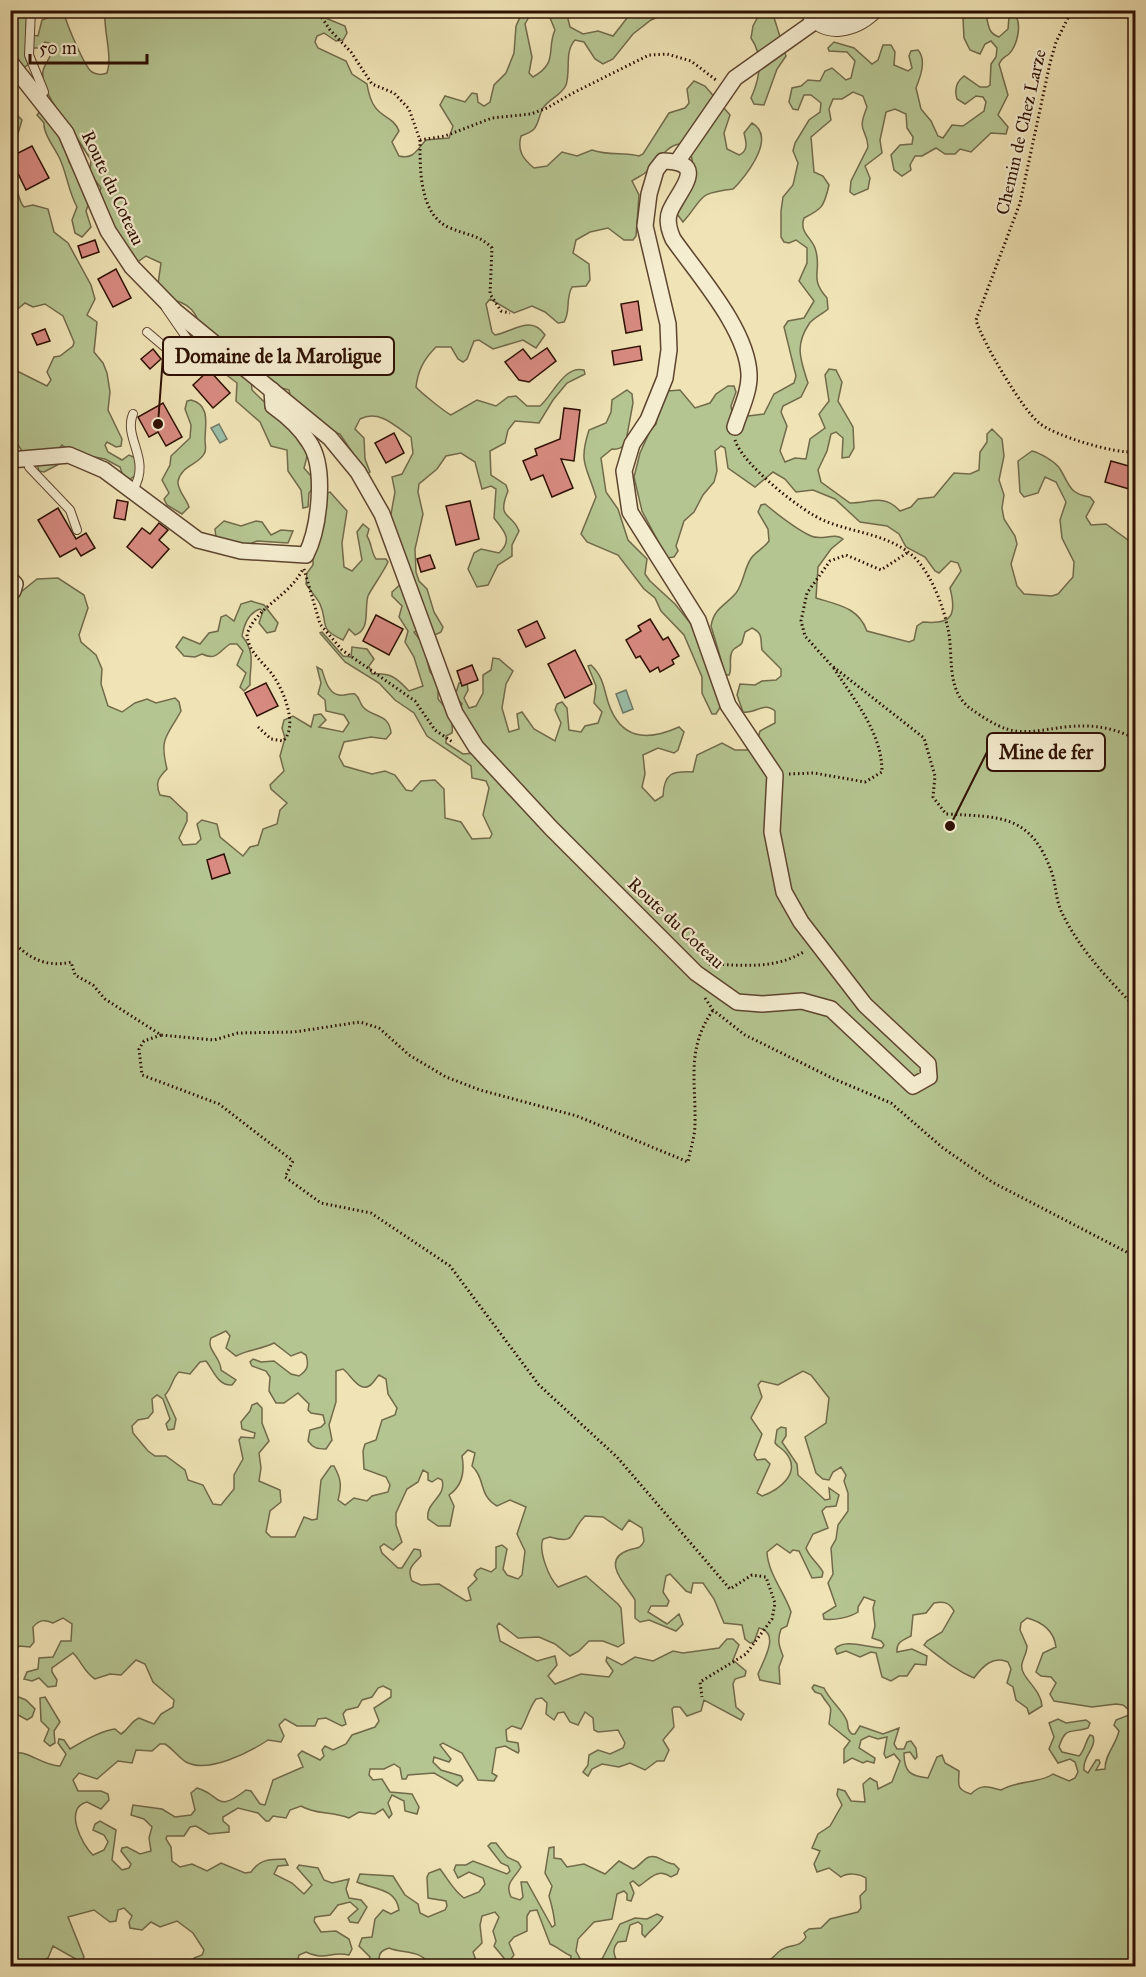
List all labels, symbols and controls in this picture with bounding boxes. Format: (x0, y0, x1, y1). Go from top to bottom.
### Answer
scale bar (30, 27, 147, 65)
text: 50 m (39, 37, 77, 59)
street label: Chemin de Chez Larze (991, 47, 1051, 217)
street label: Route du Coteau (77, 127, 149, 249)
callout: Domaine de la Maroligue (163, 337, 394, 375)
text: Domaine de la Maroligue (174, 344, 382, 369)
callout: Mine de fer (987, 733, 1105, 771)
text: Mine de fer (999, 740, 1094, 764)
street label: Route du Coteau (623, 873, 729, 974)

